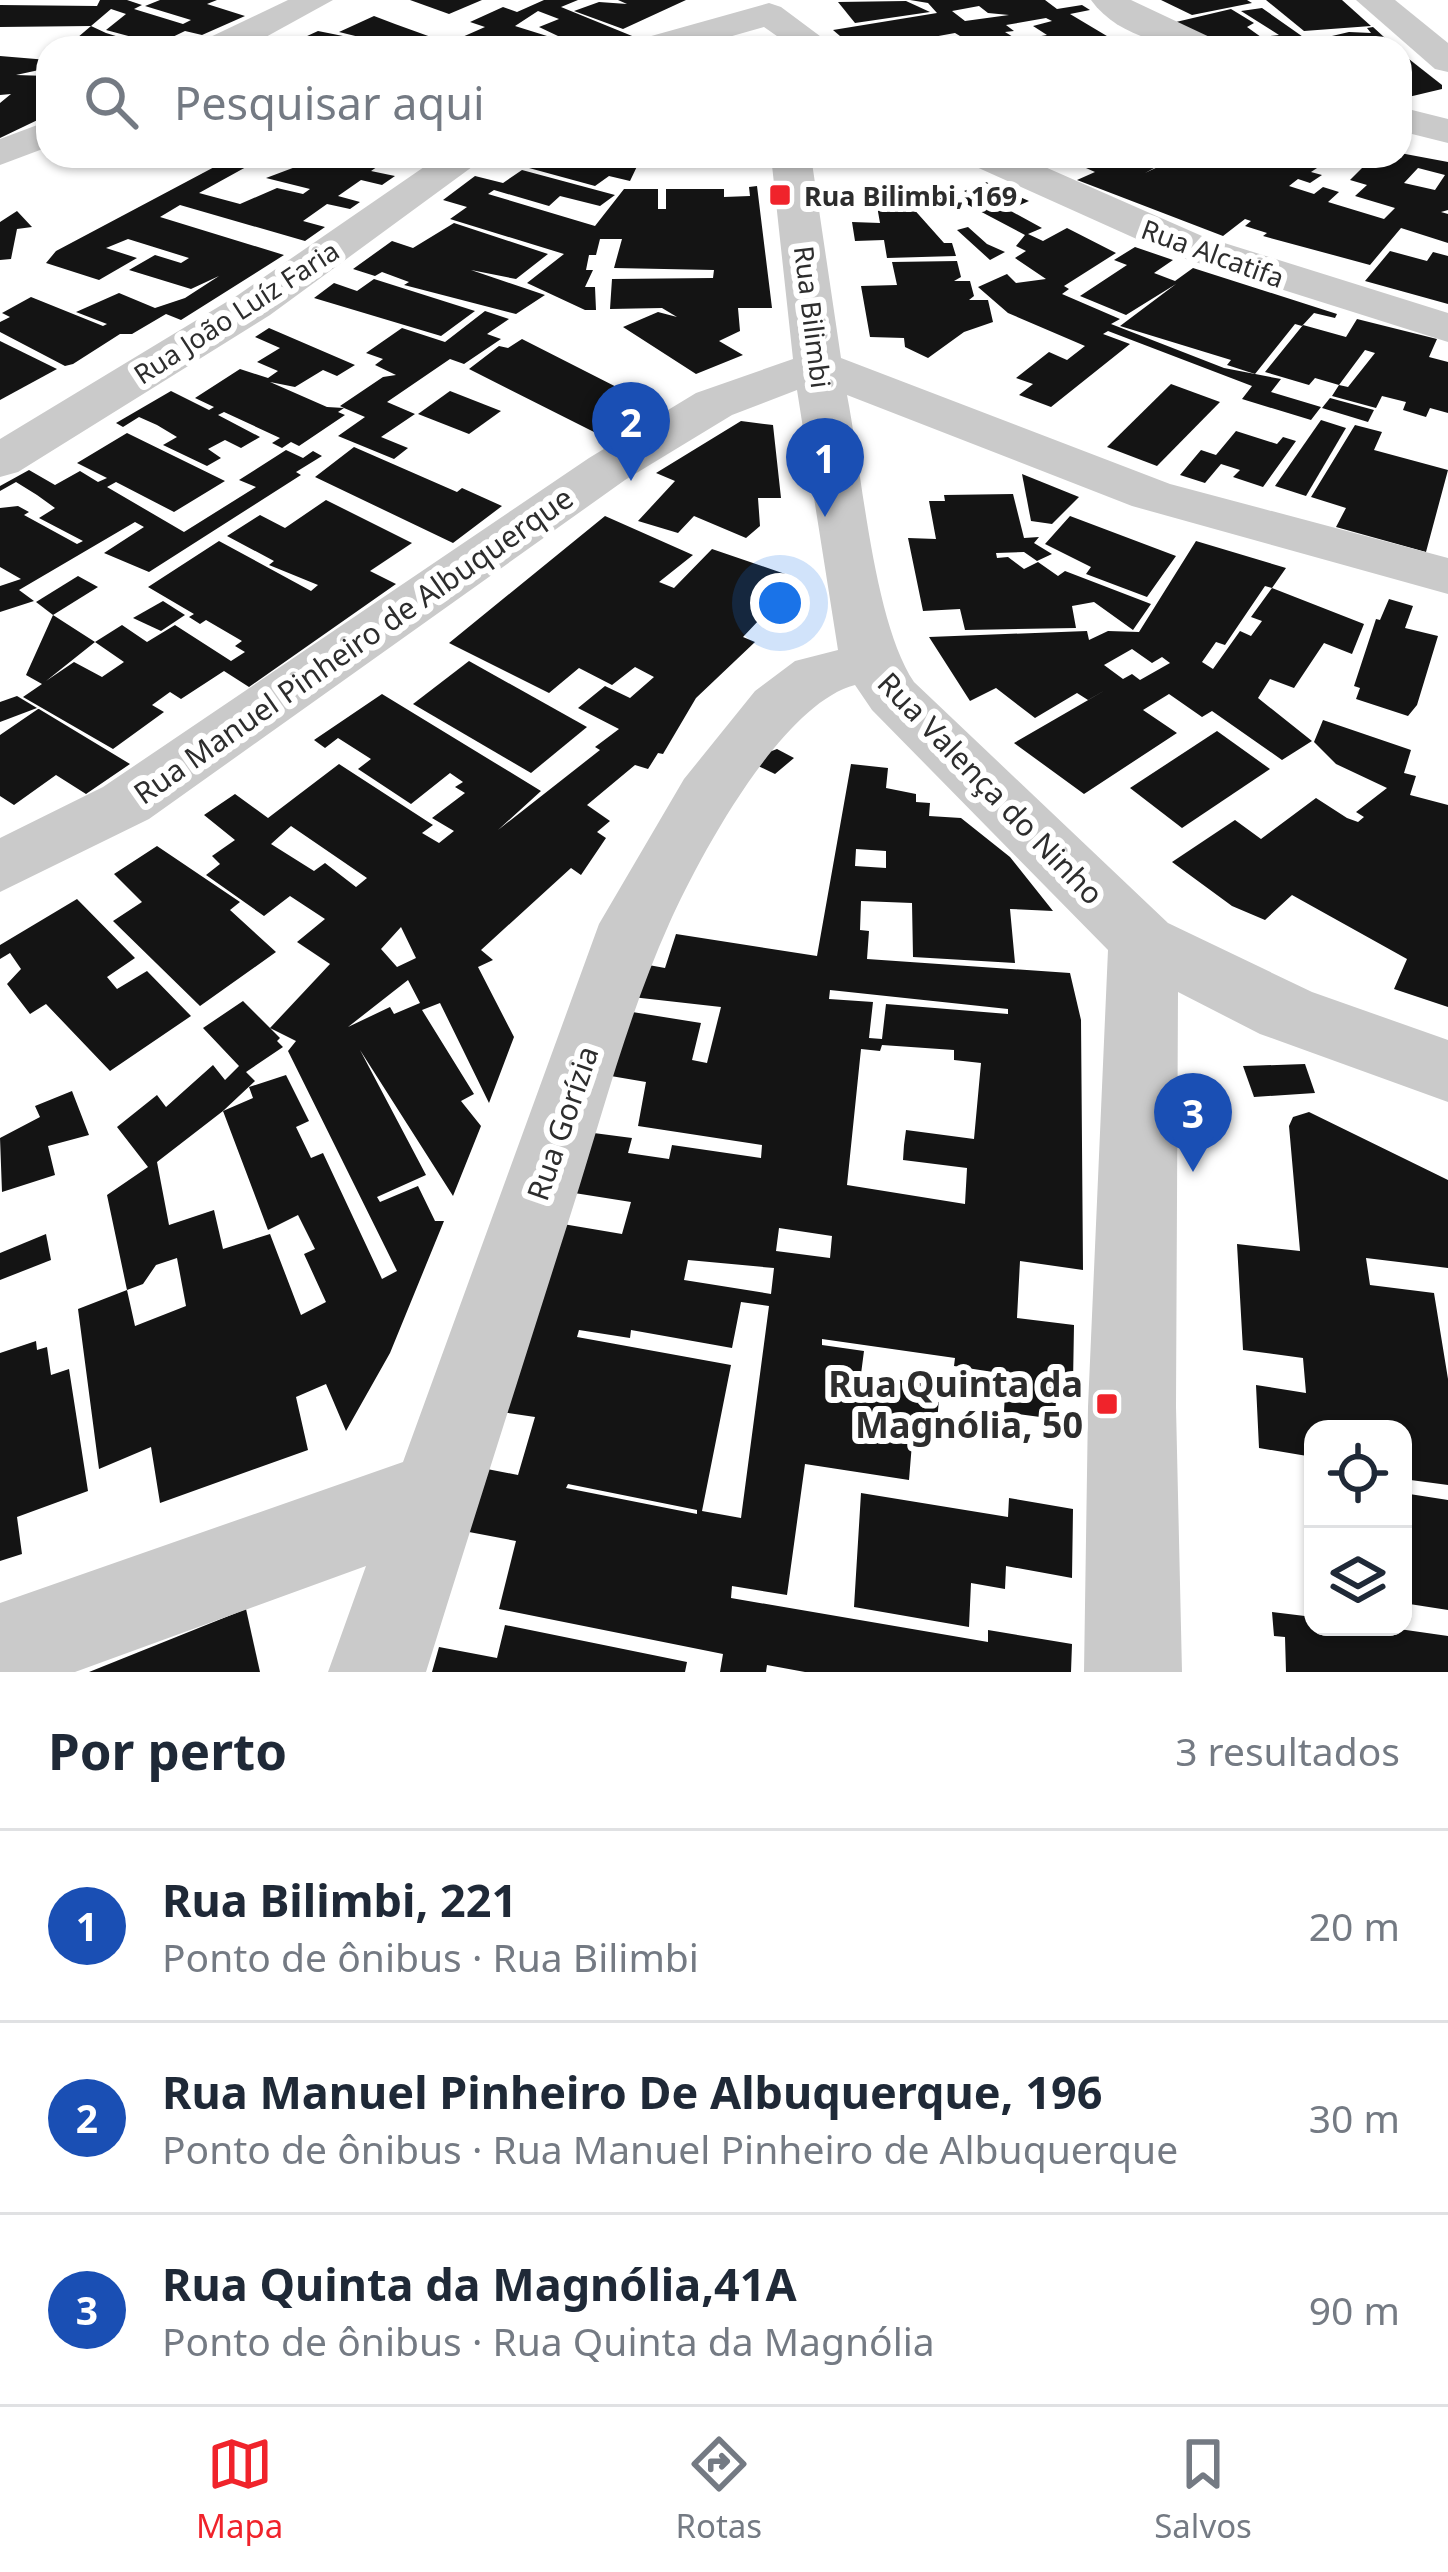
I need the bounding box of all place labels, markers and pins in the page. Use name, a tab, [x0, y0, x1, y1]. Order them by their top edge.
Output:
place label: Rua Bilimbi, 169	[804, 177, 1017, 214]
marker: Rua Bilimbi, 169	[767, 182, 793, 208]
pin: 2	[592, 382, 670, 481]
pin: 1	[786, 418, 864, 517]
pin: 3	[1154, 1073, 1232, 1172]
place label: Rua Quinta da Magnólia, 50	[828, 1359, 1083, 1449]
marker: Rua Quinta da Magnólia, 50	[1094, 1391, 1120, 1417]

